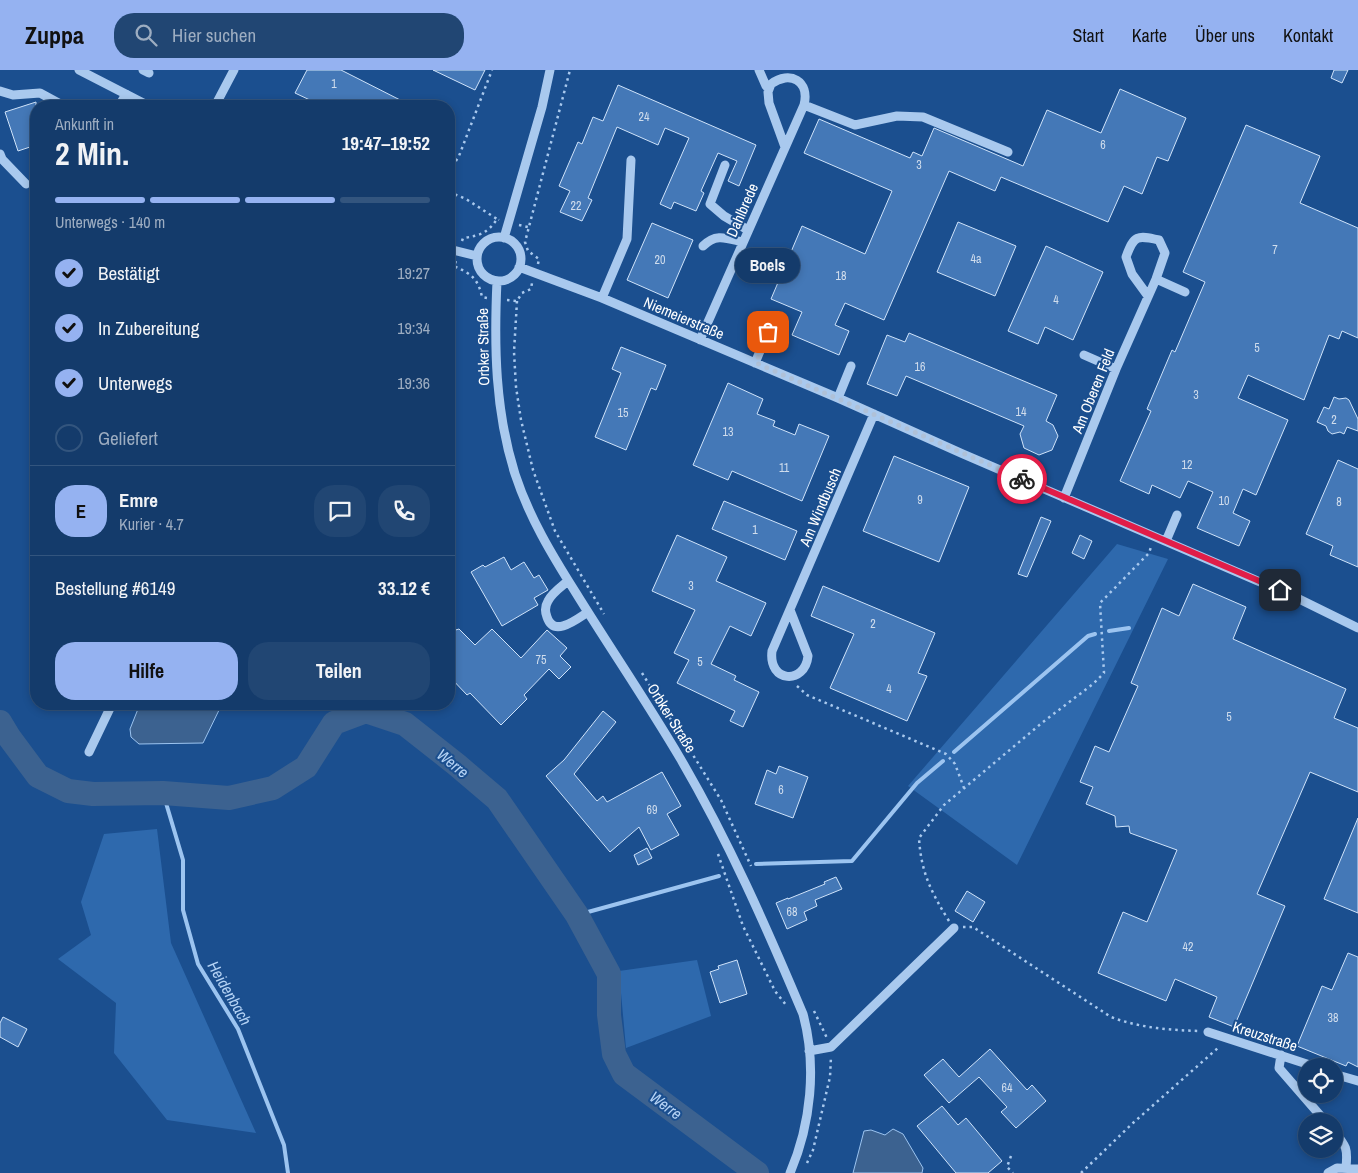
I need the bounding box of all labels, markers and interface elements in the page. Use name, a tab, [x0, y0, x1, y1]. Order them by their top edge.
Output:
search box	[114, 13, 464, 58]
text: Zuppa	[25, 19, 84, 51]
icon: search	[132, 21, 160, 49]
text: Hier suchen	[172, 22, 256, 48]
text: Start	[1073, 23, 1104, 48]
text: Karte	[1132, 23, 1167, 48]
text: Über uns	[1195, 23, 1255, 48]
text: Kontakt	[1283, 23, 1333, 48]
house number: 1	[331, 76, 337, 92]
house number: 24	[639, 109, 650, 125]
text: Ankunft in	[55, 113, 114, 135]
text: 19:47–19:52	[342, 130, 430, 156]
text: 2 Min.	[55, 132, 129, 175]
house number: 6	[1100, 137, 1106, 153]
house number: 3	[916, 157, 922, 173]
street label: Dahlbrede	[721, 180, 763, 240]
house number: 22	[571, 198, 581, 214]
text: Unterwegs · 140 m	[55, 211, 165, 233]
house number: 7	[1272, 242, 1278, 258]
callout: Boels	[736, 247, 800, 282]
house number: 4a	[971, 251, 982, 267]
house number: 20	[655, 252, 665, 268]
text: Boels	[750, 254, 785, 276]
icon: check	[55, 259, 83, 287]
text: Bestätigt	[98, 260, 160, 286]
text: 19:27	[397, 262, 430, 284]
house number: 18	[836, 268, 846, 284]
street label: Niemeierstraße	[641, 292, 728, 344]
house number: 4	[1053, 292, 1059, 308]
street label: Orbker Straße	[472, 308, 494, 386]
pin	[747, 311, 789, 353]
icon: check	[55, 314, 83, 342]
text: In Zubereitung	[98, 315, 199, 341]
text: 19:34	[397, 317, 430, 339]
icon: bag	[754, 318, 782, 346]
house number: 5	[1254, 340, 1260, 356]
street label: Am Oberen Feld	[1066, 346, 1120, 437]
house number: 16	[915, 359, 925, 375]
icon: check	[55, 369, 83, 397]
text: Unterwegs	[98, 370, 172, 396]
text: 19:36	[397, 372, 430, 394]
house number: 3	[1193, 387, 1199, 403]
house number: 14	[1016, 404, 1027, 420]
house number: 15	[618, 405, 629, 421]
house number: 2	[1331, 412, 1337, 428]
house number: 13	[723, 424, 733, 440]
text: Geliefert	[98, 425, 158, 451]
courier	[997, 454, 1047, 504]
house number: 12	[1182, 457, 1192, 473]
house number: 11	[779, 460, 790, 476]
street label: Am Windbusch	[794, 465, 846, 550]
icon: bike	[1008, 465, 1036, 493]
button: chat	[314, 485, 366, 537]
button: phone	[378, 485, 430, 537]
text: Emre	[119, 487, 158, 513]
house number: 9	[917, 492, 923, 508]
house number: 10	[1219, 493, 1229, 509]
house number: 8	[1336, 494, 1342, 510]
text: E	[76, 498, 86, 524]
text: Kurier · 4.7	[119, 513, 184, 535]
house number: 1	[752, 522, 758, 538]
pin	[1259, 569, 1301, 611]
text: Bestellung #6149	[55, 575, 175, 601]
text: 33.12 €	[378, 575, 430, 601]
icon: home	[1266, 576, 1294, 604]
house number: 3	[688, 578, 694, 594]
house number: 2	[870, 616, 876, 632]
button: Hilfe	[55, 642, 238, 700]
button: Teilen	[248, 642, 430, 700]
house number: 75	[536, 652, 547, 668]
house number: 5	[697, 654, 703, 670]
street label: Orbker Straße	[642, 679, 702, 757]
house number: 4	[886, 681, 892, 697]
house number: 5	[1226, 709, 1232, 725]
water label: Werre	[432, 743, 474, 783]
house number: 6	[778, 782, 784, 798]
house number: 69	[647, 802, 657, 818]
house number: 68	[787, 904, 797, 920]
house number: 42	[1183, 939, 1193, 955]
water label: Heidenbach	[203, 957, 257, 1029]
house number: 38	[1328, 1010, 1338, 1026]
street label: Kreuzstraße	[1230, 1016, 1300, 1056]
map controls	[1298, 1058, 1343, 1158]
button: locate	[1298, 1058, 1343, 1103]
house number: 64	[1002, 1080, 1013, 1096]
water label: Werre	[645, 1086, 687, 1124]
button: layers	[1298, 1113, 1343, 1158]

